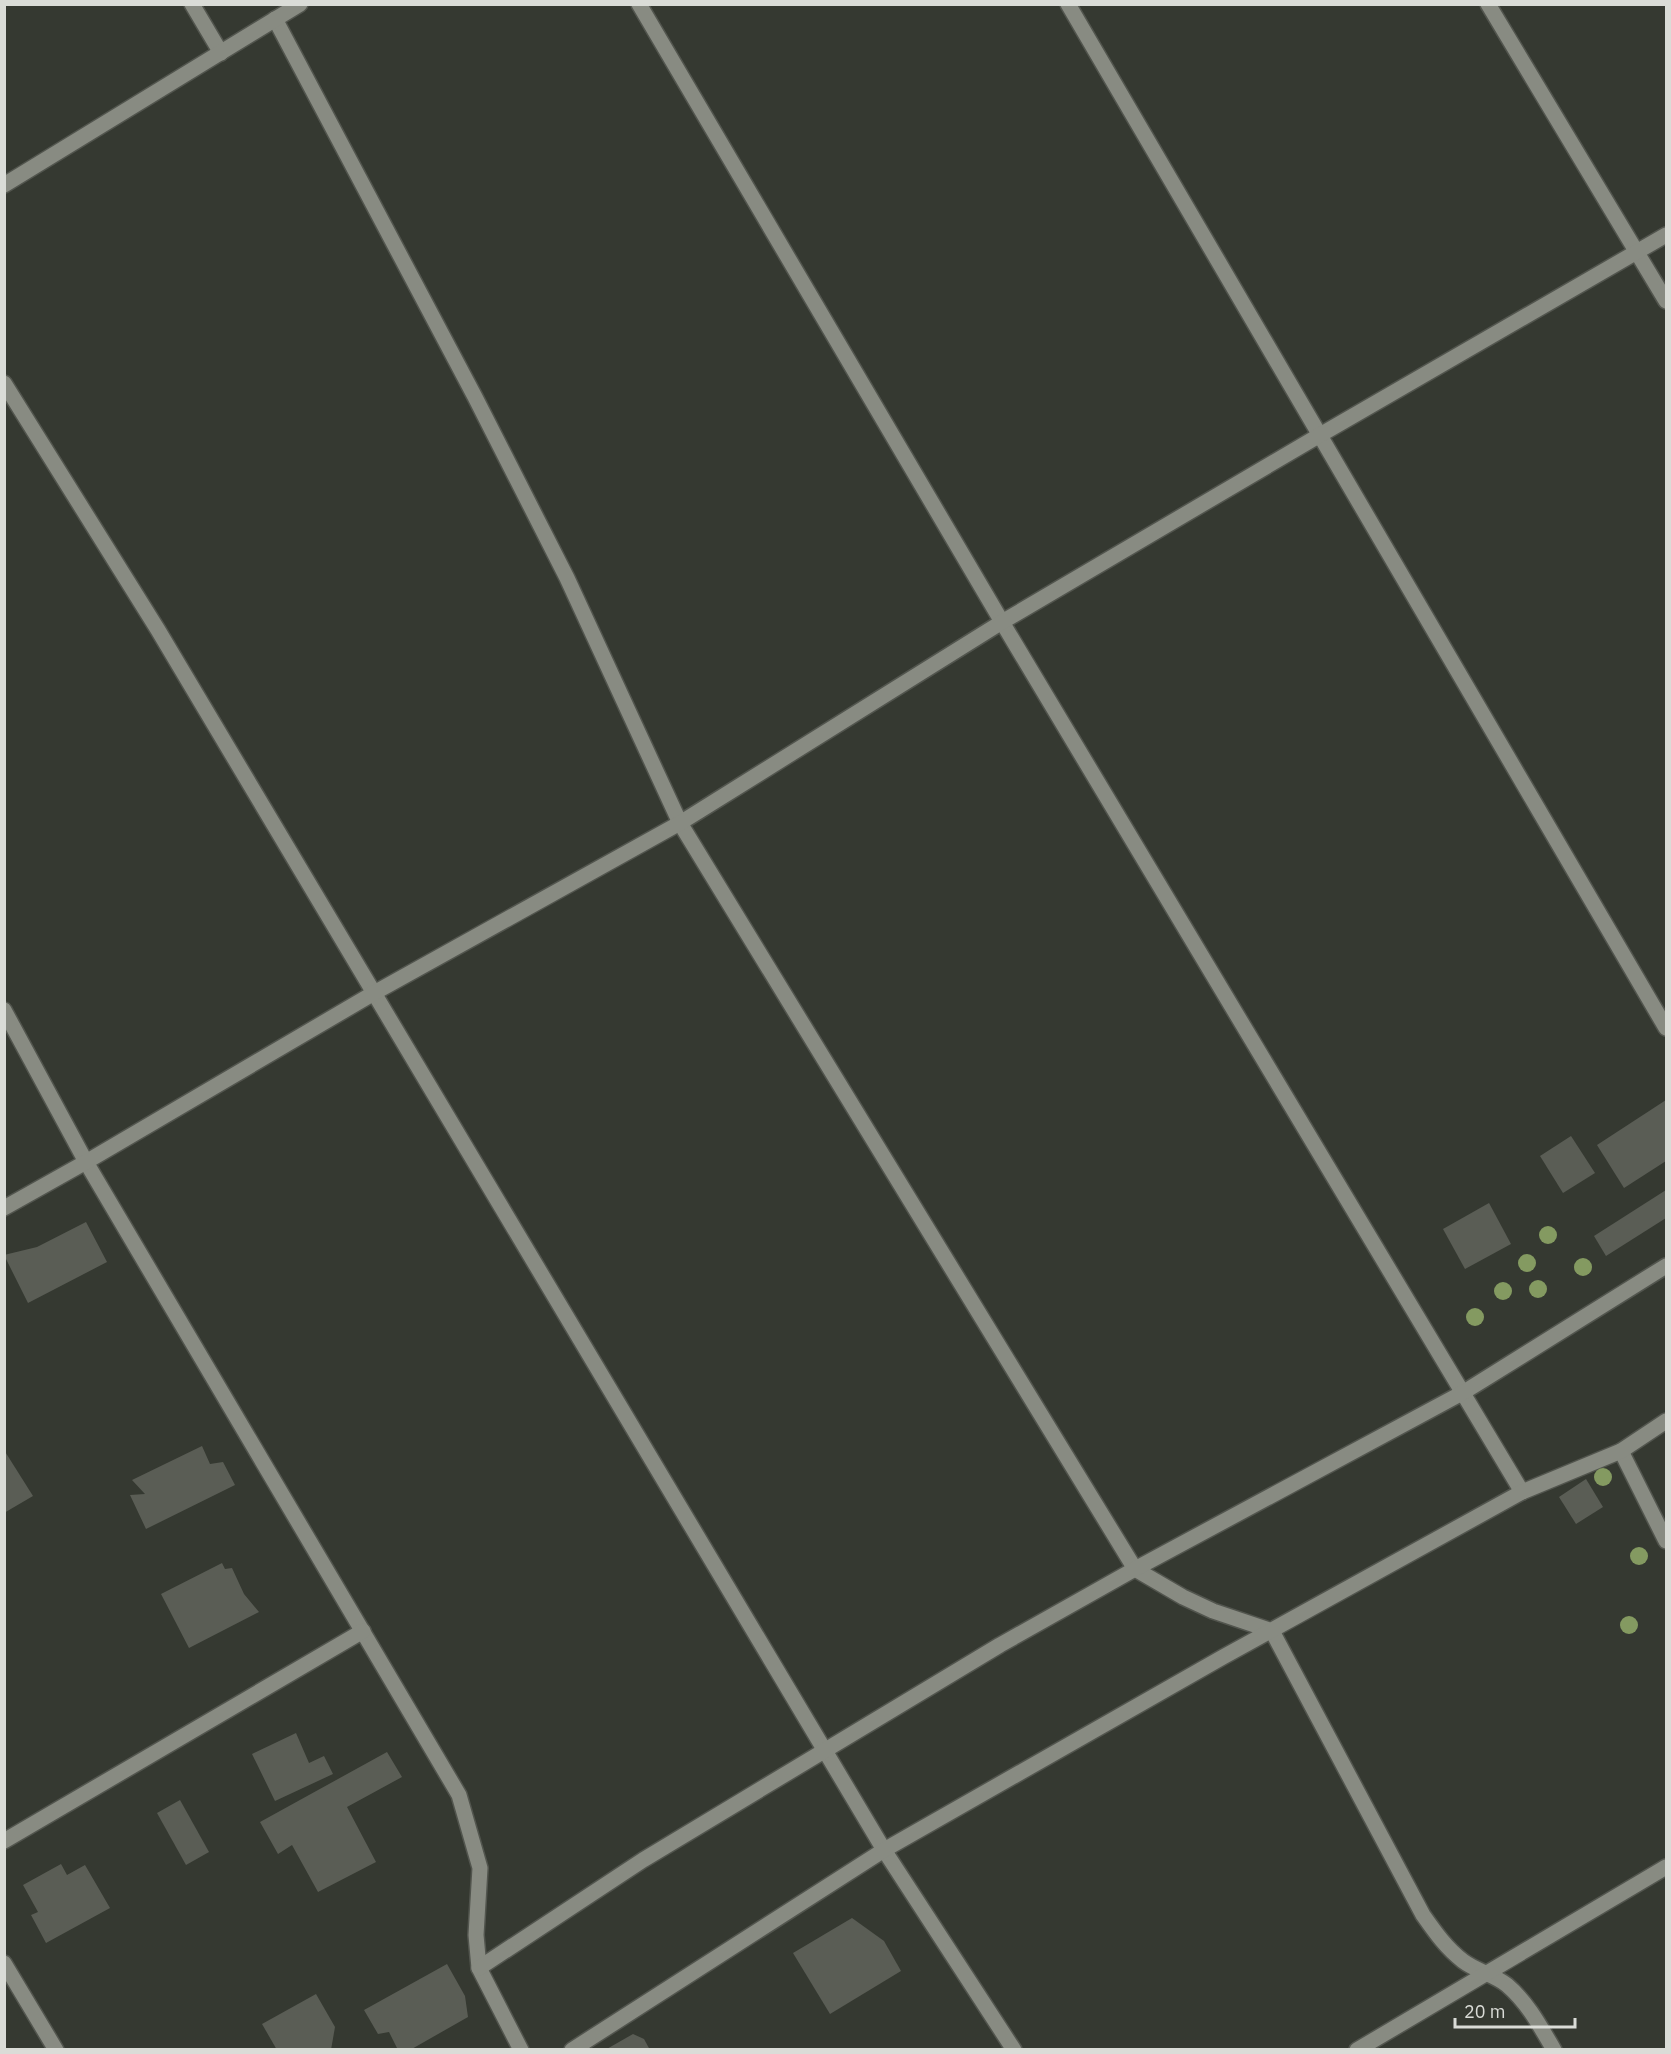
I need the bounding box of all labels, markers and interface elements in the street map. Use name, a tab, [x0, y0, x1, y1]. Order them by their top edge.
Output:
scale bar	[1455, 1991, 1575, 2029]
text: 20 m	[1464, 2000, 1506, 2023]

